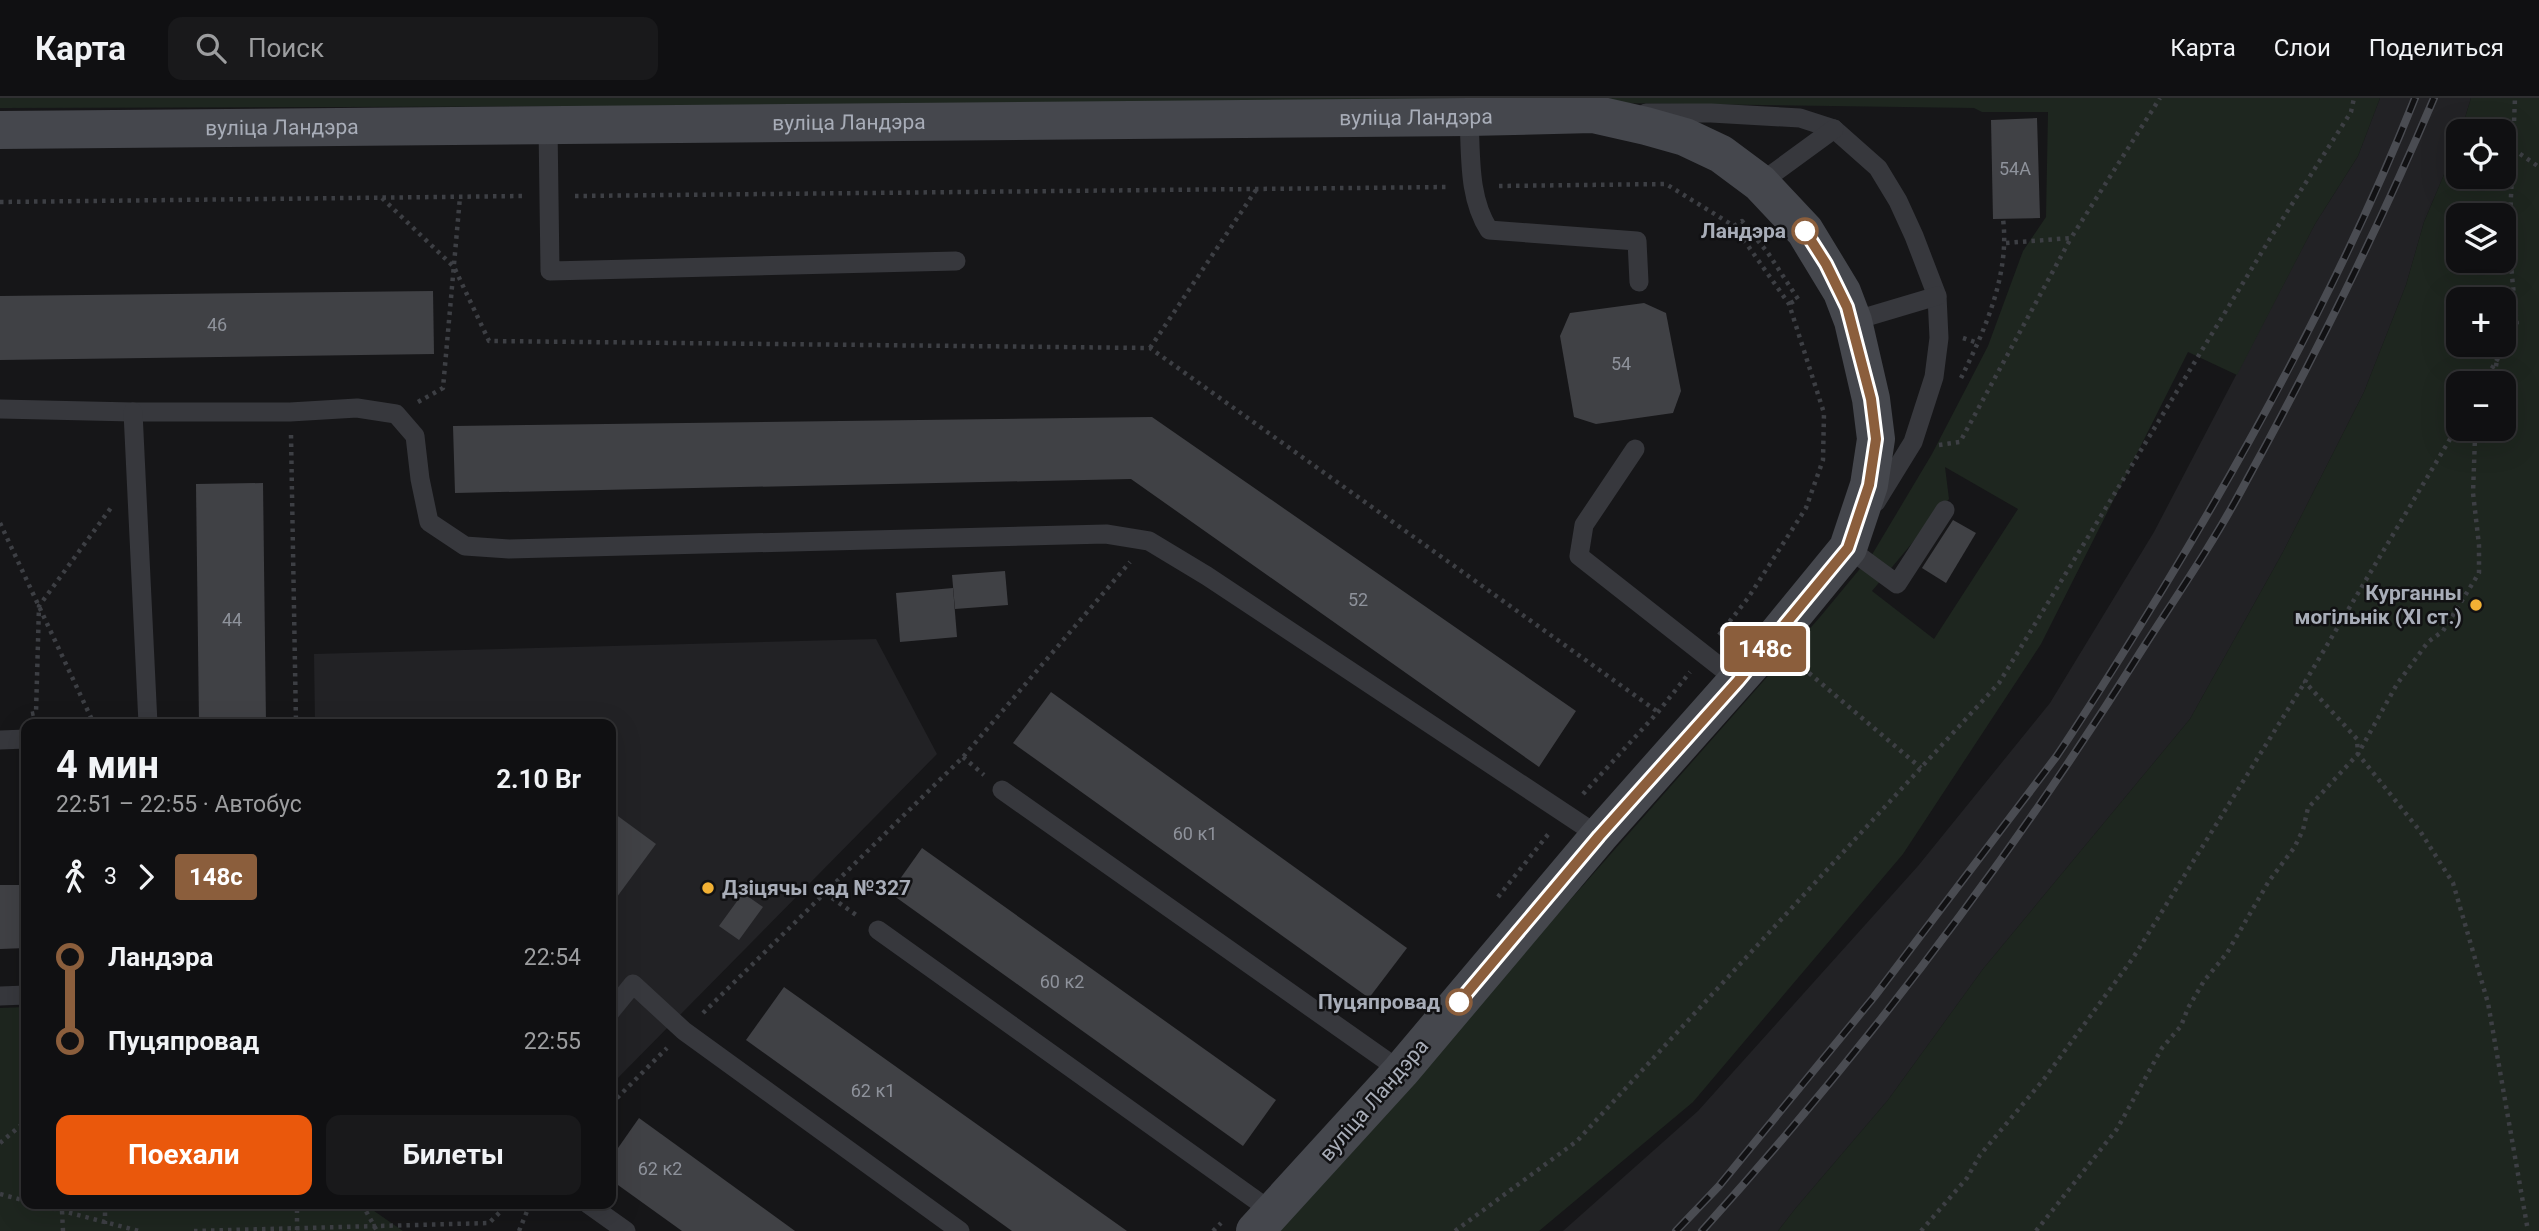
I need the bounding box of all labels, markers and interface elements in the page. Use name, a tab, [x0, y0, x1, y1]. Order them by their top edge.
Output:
search box	[168, 17, 658, 80]
text: Карта	[35, 29, 126, 68]
icon: search	[192, 29, 230, 67]
text: Поиск	[248, 33, 324, 63]
text: Карта	[2170, 34, 2236, 62]
text: Слои	[2274, 34, 2331, 62]
text: Поделиться	[2369, 34, 2504, 62]
street label: вуліца Ландэра	[1339, 104, 1493, 130]
street label: вуліца Ландэра	[772, 110, 926, 135]
street label: вуліца Ландэра	[205, 115, 359, 140]
map controls	[2446, 119, 2516, 441]
button: locate	[2446, 119, 2516, 189]
house number: 54А	[1999, 158, 2031, 179]
button: layers	[2446, 203, 2516, 273]
marker: Ландэра	[1792, 218, 1818, 244]
place label: Ландэра	[1701, 219, 1786, 243]
button: +	[2446, 287, 2516, 357]
house number: 46	[207, 314, 227, 335]
house number: 54	[1611, 353, 1631, 374]
button: −	[2446, 371, 2516, 441]
place label: Курганны могільнік (XI ст.)	[2295, 581, 2462, 629]
house number: 52	[1348, 589, 1368, 610]
marker: Курганны могільнік (XI ст.)	[2468, 597, 2484, 613]
house number: 44	[222, 609, 242, 630]
line badge: 148с	[1716, 626, 1814, 672]
text: 148с	[1738, 635, 1792, 663]
text: 4 мин	[56, 743, 159, 787]
text: 2.10 Br	[496, 764, 581, 794]
text: 22:51 – 22:55 · Автобус	[56, 791, 302, 818]
house number: 60 к1	[1173, 823, 1217, 844]
icon: walk	[56, 858, 94, 896]
icon: forward	[127, 858, 165, 896]
text: 3	[104, 863, 117, 890]
text: 148с	[189, 863, 243, 891]
place label: Дзіцячы сад №327	[722, 876, 911, 900]
marker: Дзіцячы сад №327	[700, 880, 716, 896]
text: Ландэра	[108, 942, 213, 972]
text: 22:54	[524, 944, 581, 971]
house number: 60 к2	[1040, 971, 1084, 992]
marker: Пуцяпровад	[1446, 989, 1472, 1015]
place label: Пуцяпровад	[1318, 990, 1440, 1014]
text: Пуцяпровад	[108, 1026, 259, 1056]
text: 22:55	[524, 1028, 581, 1055]
street label: вуліца Ландэра	[1315, 1034, 1433, 1166]
house number: 62 к1	[851, 1080, 895, 1101]
button: Поехали	[56, 1115, 312, 1195]
button: Билеты	[326, 1115, 581, 1195]
house number: 62 к2	[638, 1158, 682, 1179]

